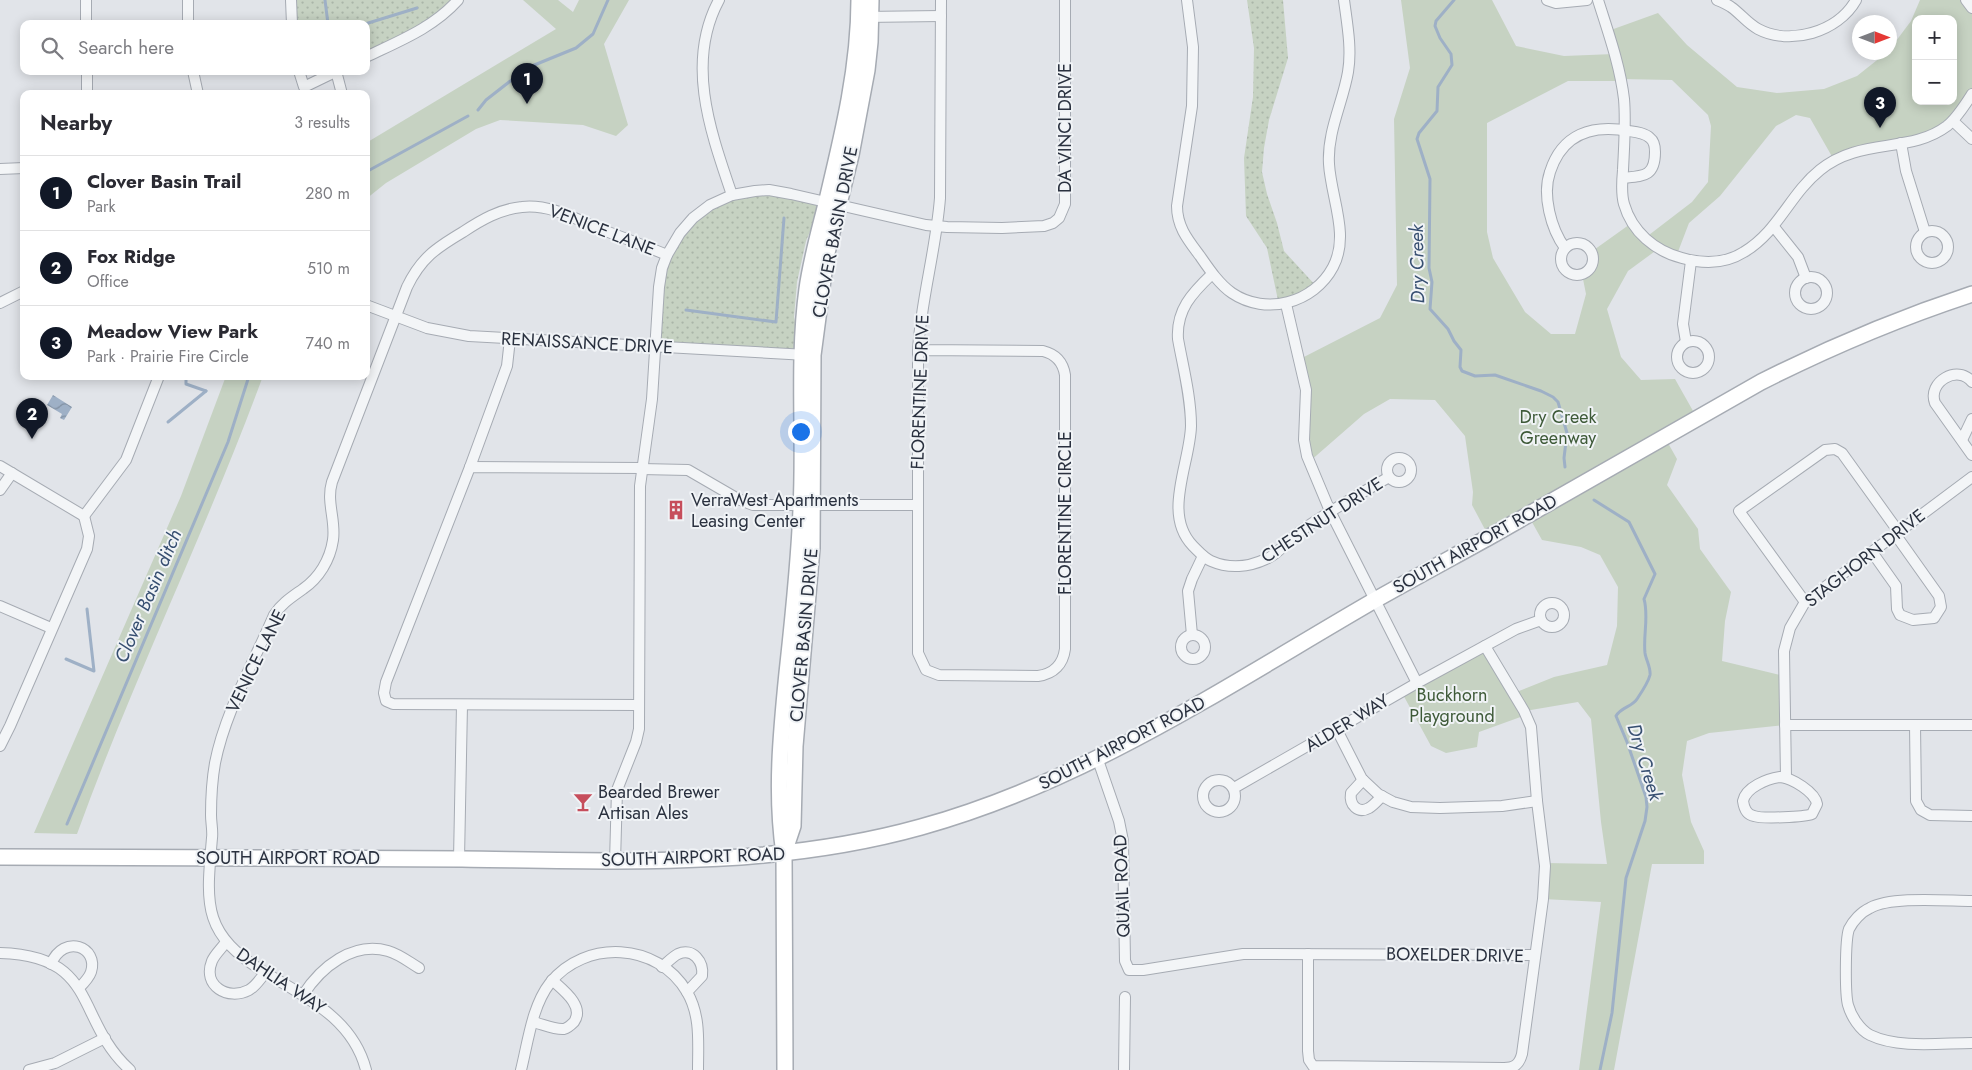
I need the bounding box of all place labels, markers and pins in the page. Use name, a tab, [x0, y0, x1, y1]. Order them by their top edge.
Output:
pin: 1	[511, 63, 543, 104]
pin: 3	[1864, 87, 1896, 128]
pin: 2	[16, 398, 48, 439]
place label: VerraWest Apartments Leasing Center	[691, 487, 859, 534]
building icon: VerraWest Apartments Leasing Center	[665, 499, 687, 521]
place label: Bearded Brewer Artisan Ales	[598, 779, 721, 826]
bar icon: Bearded Brewer Artisan Ales	[572, 791, 594, 813]

